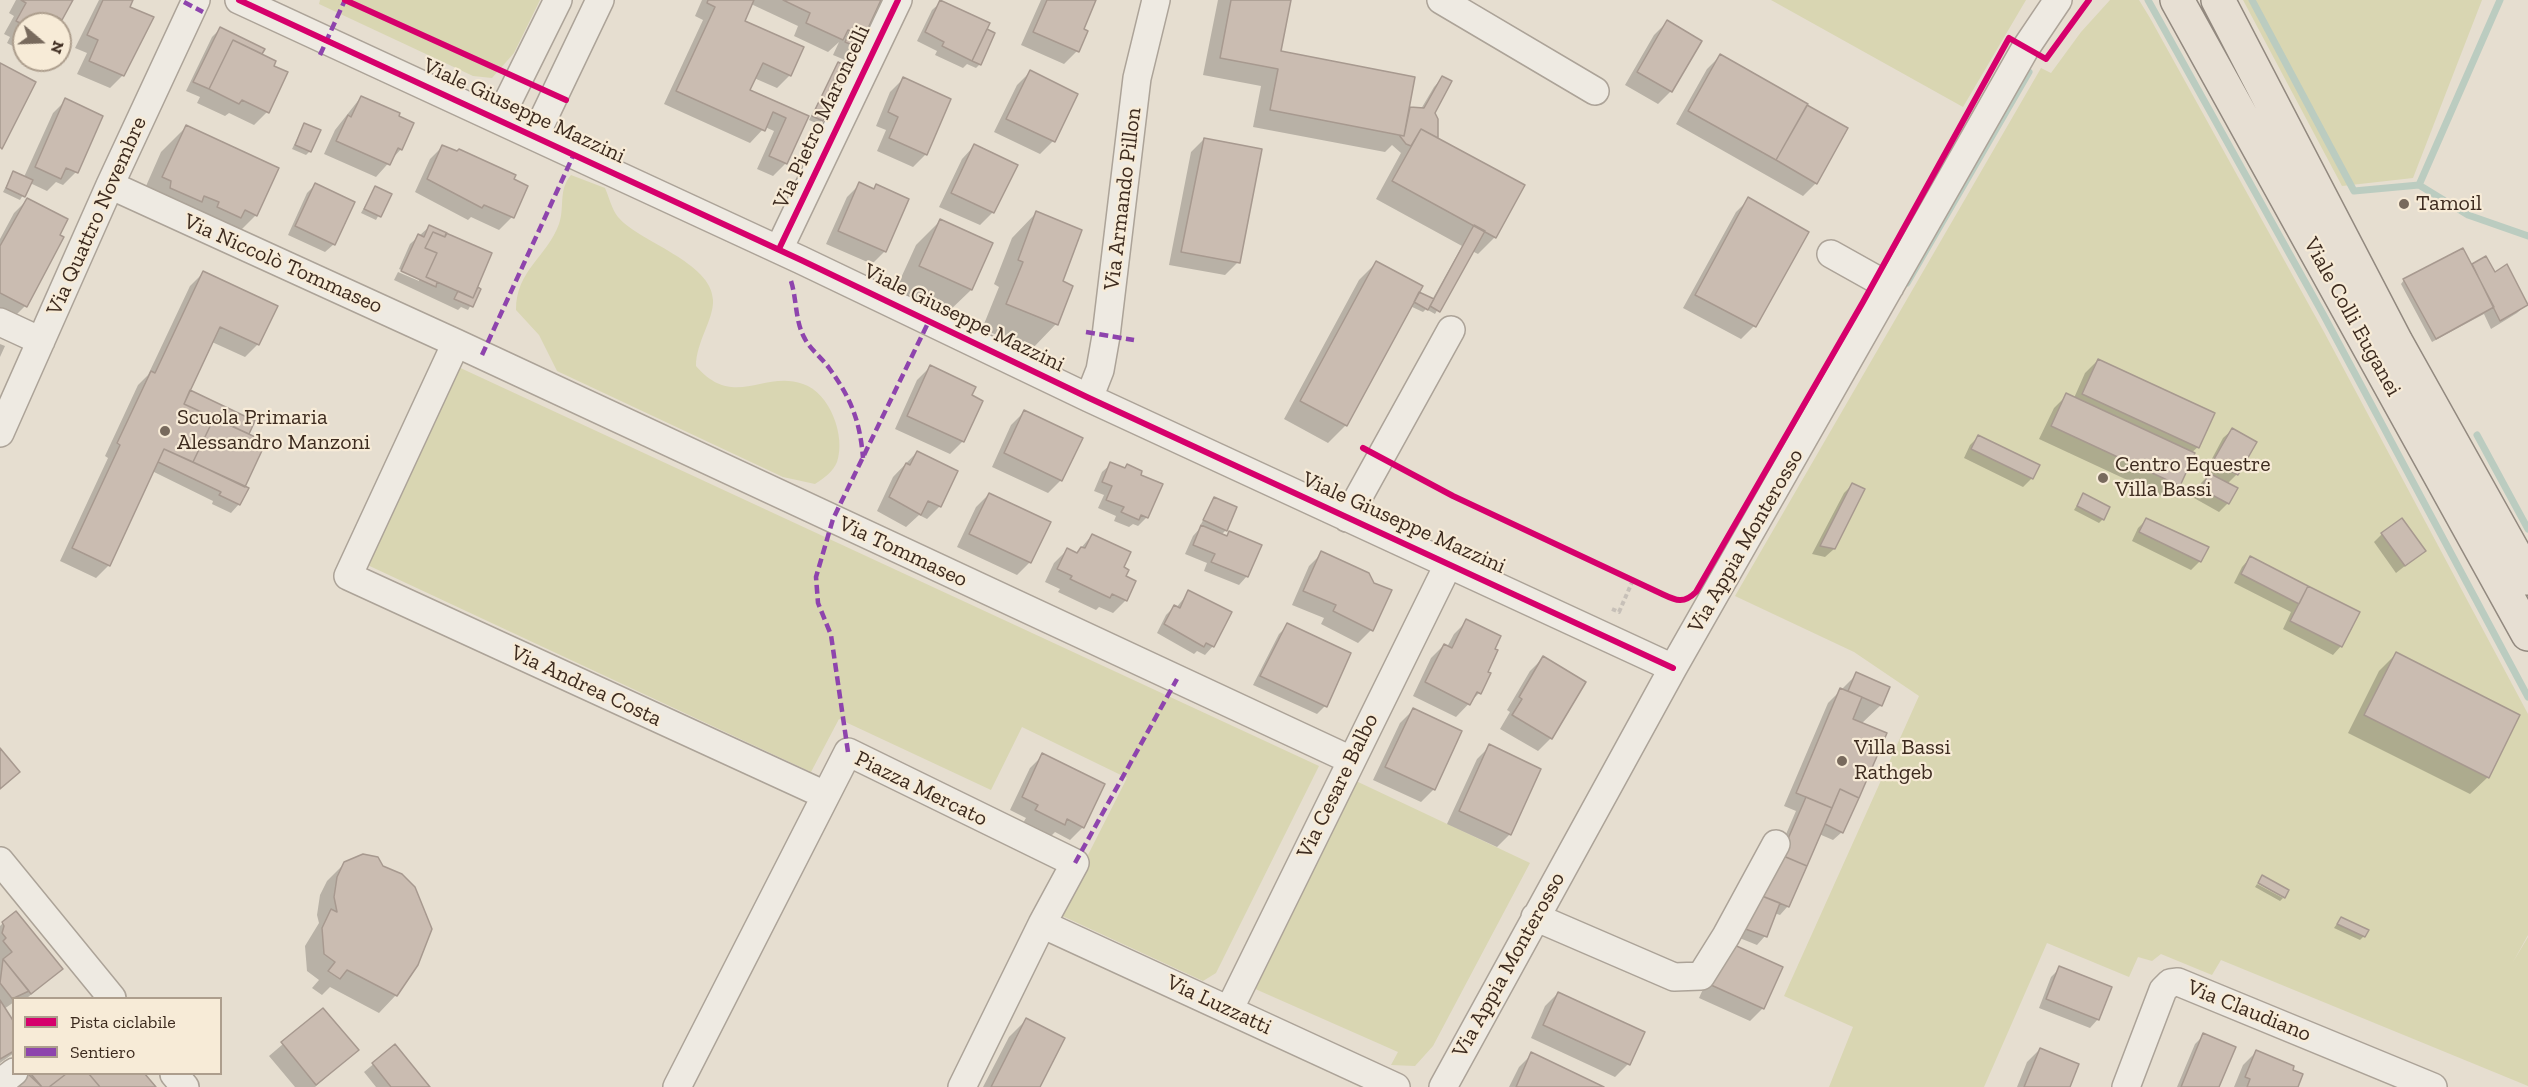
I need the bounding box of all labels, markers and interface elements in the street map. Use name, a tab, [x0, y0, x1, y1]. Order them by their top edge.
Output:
north arrow	[12, 12, 72, 72]
street label: Via Pietro Maroncelli	[768, 21, 876, 213]
text: N	[47, 39, 69, 56]
street label: Viale Giuseppe Mazzini	[419, 53, 629, 169]
street label: Via Armando Pillon	[1099, 106, 1147, 292]
street label: Via Quattro Novembre	[41, 113, 153, 319]
place label: Tamoil	[2416, 191, 2482, 217]
marker: Tamoil	[2397, 197, 2411, 211]
street label: Via Niccolò Tommaseo	[180, 208, 386, 320]
street label: Viale Colli Euganei	[2297, 233, 2407, 401]
street label: Viale Giuseppe Mazzini	[859, 258, 1069, 378]
place label: Scuola Primaria Alessandro Manzoni	[177, 405, 370, 457]
marker: Scuola Primaria Alessandro Manzoni	[158, 424, 172, 438]
street label: Via Appia Monterosso	[1683, 444, 1809, 638]
place label: Centro Equestre Villa Bassi	[2115, 452, 2271, 504]
street label: Viale Giuseppe Mazzini	[1298, 466, 1510, 580]
marker: Centro Equestre Villa Bassi	[2096, 471, 2110, 485]
street label: Via Tommaseo	[834, 511, 972, 593]
street label: Via Andrea Costa	[506, 639, 666, 733]
street label: Via Cesare Balbo	[1292, 709, 1384, 863]
place label: Villa Bassi Rathgeb	[1854, 735, 1951, 786]
street label: Piazza Mercato	[850, 746, 992, 832]
marker: Villa Bassi Rathgeb	[1835, 754, 1849, 768]
street label: Via Appia Monterosso	[1447, 868, 1571, 1062]
street label: Via Luzzatti	[1162, 969, 1276, 1041]
street label: Via Claudiano	[2183, 974, 2315, 1048]
legend	[12, 997, 222, 1075]
text: Pista ciclabile	[70, 1011, 176, 1033]
text: Sentiero	[70, 1041, 135, 1063]

